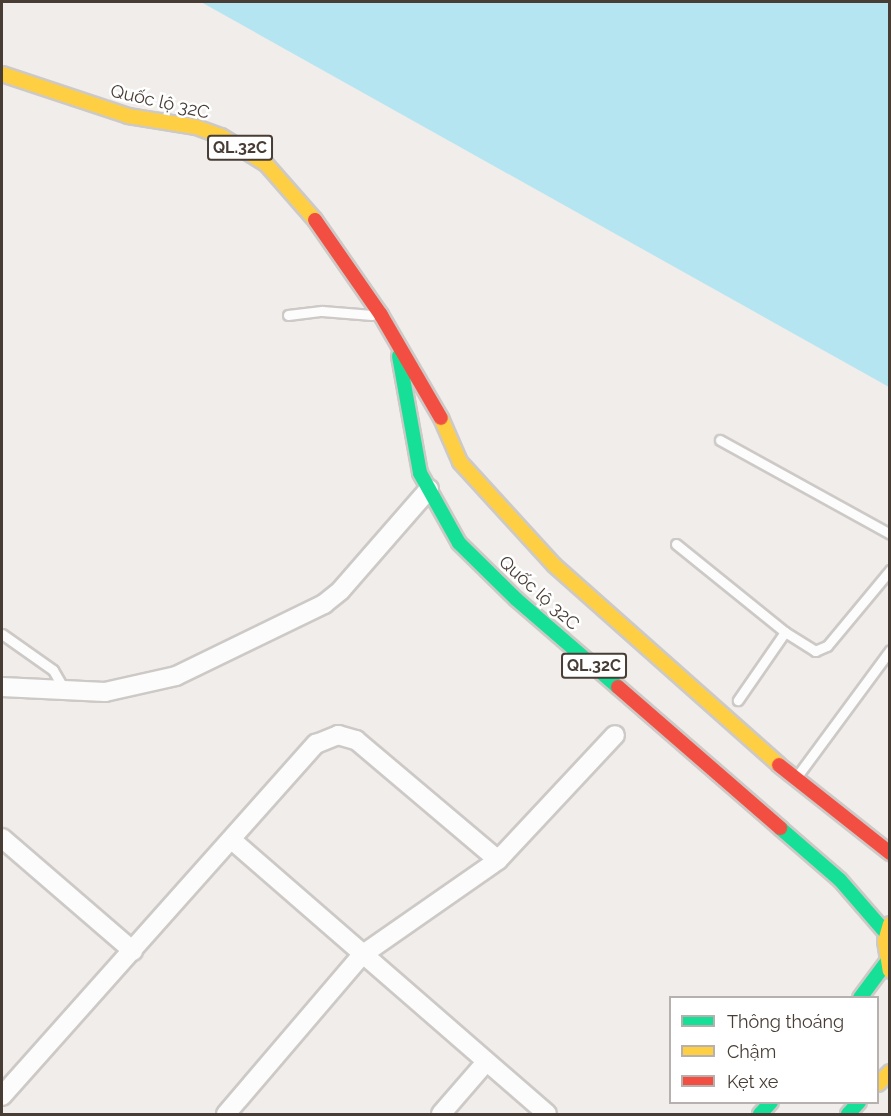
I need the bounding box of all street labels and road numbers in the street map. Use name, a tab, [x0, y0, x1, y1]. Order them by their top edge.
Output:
street label: Quốc lộ 32C	[108, 80, 212, 124]
road number: QL.32C	[207, 135, 273, 161]
street label: Quốc lộ 32C	[494, 551, 584, 635]
road number: QL.32C	[561, 653, 627, 679]

